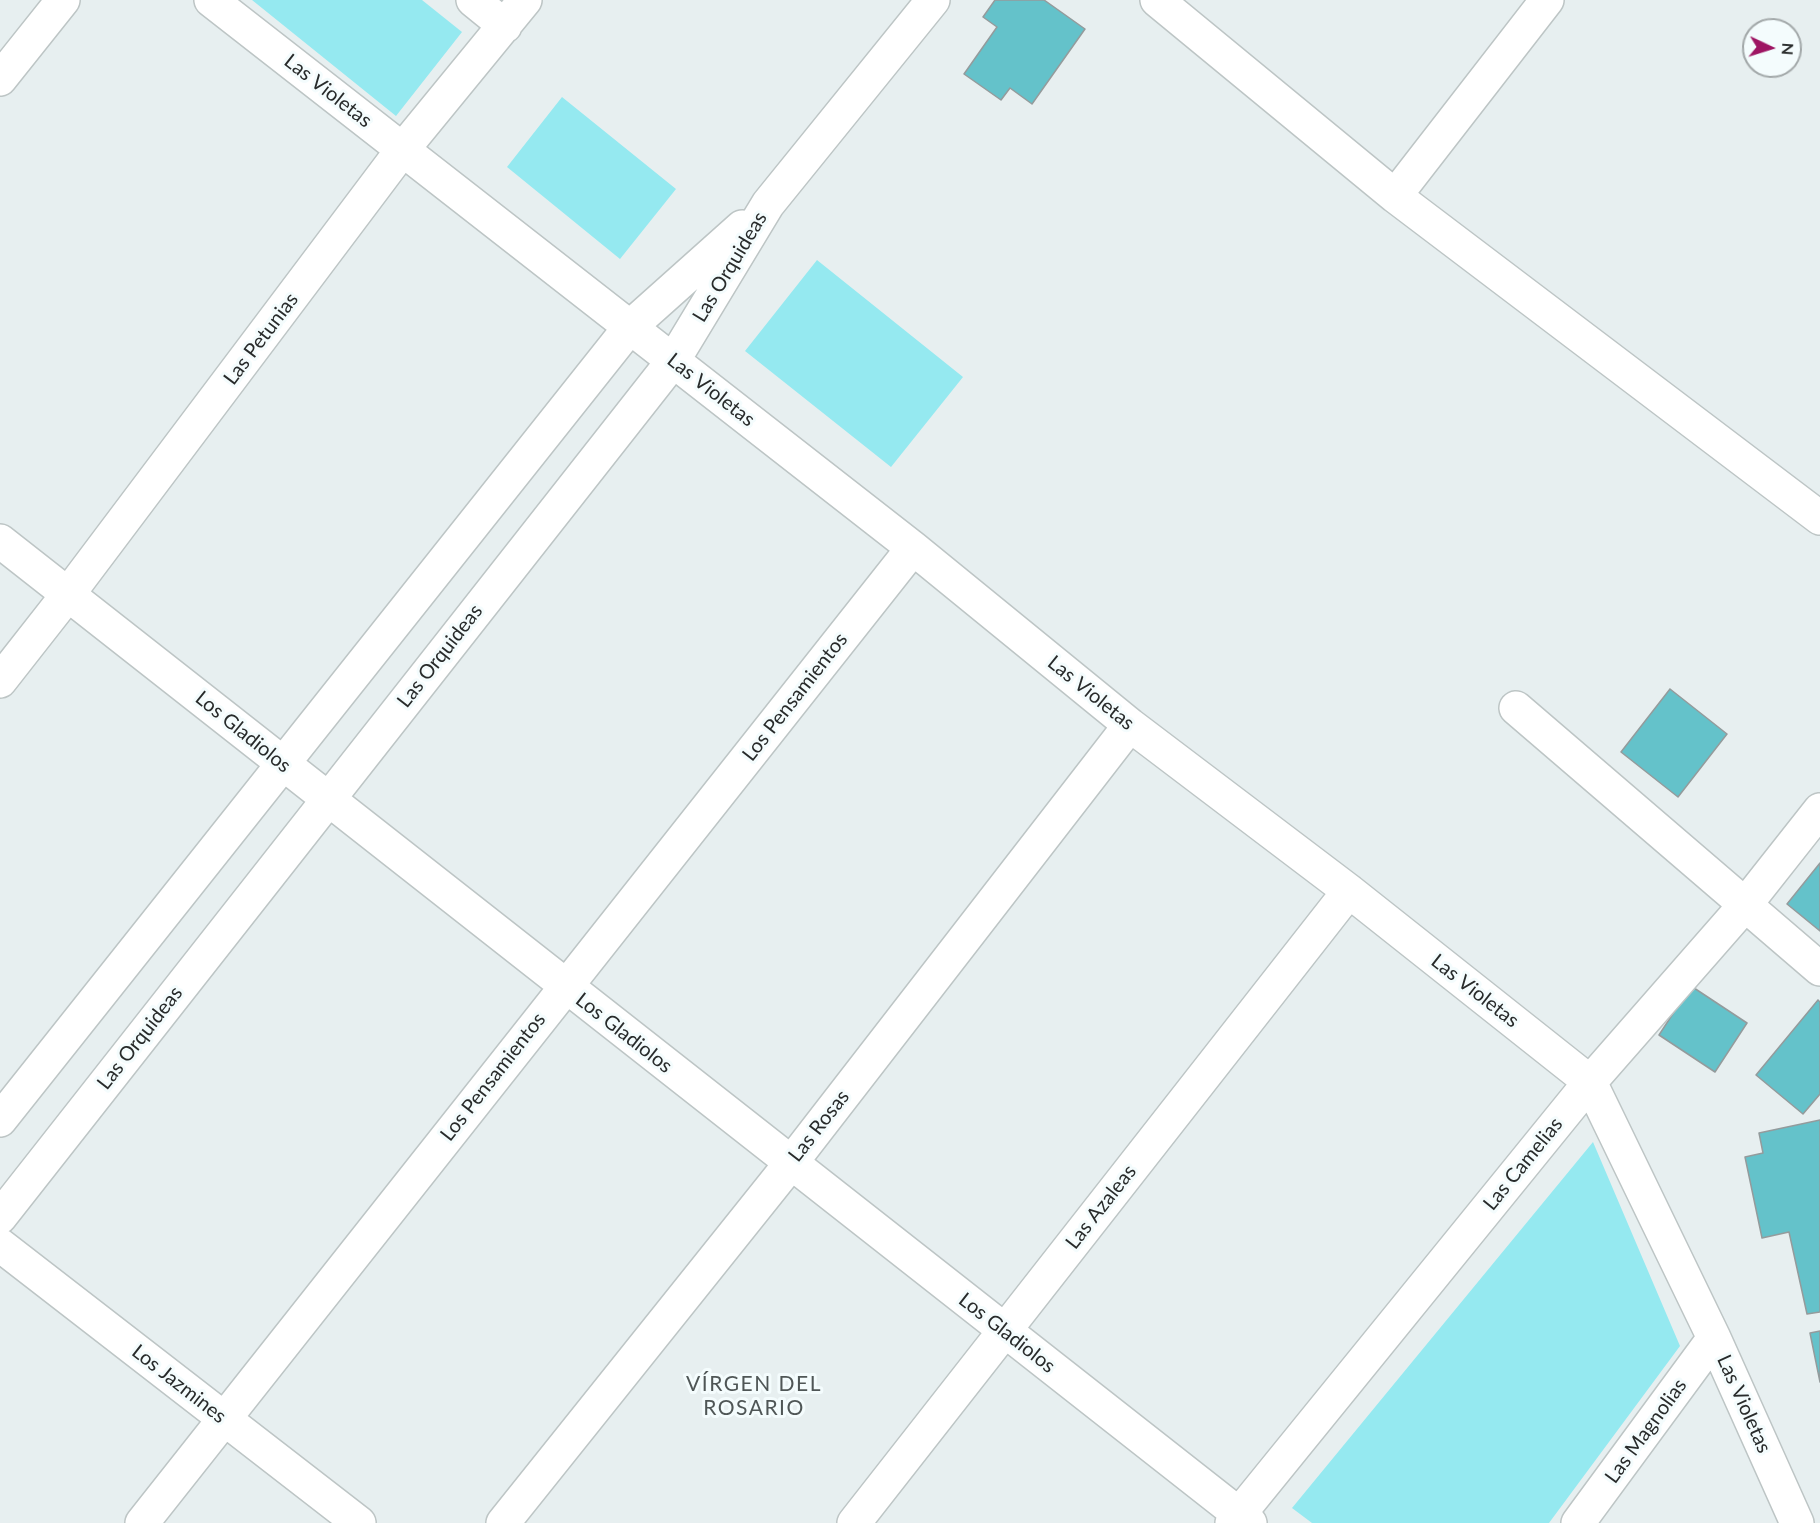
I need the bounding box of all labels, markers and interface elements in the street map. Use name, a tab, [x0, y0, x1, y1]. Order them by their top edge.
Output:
north arrow	[1742, 18, 1802, 78]
text: N	[1779, 42, 1798, 56]
street label: Las Violetas	[279, 49, 377, 133]
street label: Las Orquideas	[688, 208, 772, 326]
street label: Las Petunias	[219, 288, 303, 390]
street label: Las Violetas	[662, 348, 760, 432]
street label: Las Orquideas	[392, 600, 488, 712]
street label: Los Pensamientos	[737, 628, 853, 766]
street label: Las Violetas	[1043, 651, 1139, 735]
street label: Los Gladiolos	[190, 686, 296, 778]
street label: Las Violetas	[1426, 949, 1524, 1033]
street label: Las Orquideas	[92, 982, 188, 1094]
street label: Los Gladiolos	[571, 988, 677, 1078]
street label: Los Pensamientos	[435, 1008, 551, 1146]
street label: Las Rosas	[784, 1085, 854, 1167]
street label: Las Camelias	[1478, 1113, 1568, 1215]
street label: Las Azaleas	[1061, 1160, 1141, 1254]
street label: Los Gladiolos	[954, 1288, 1060, 1378]
street label: Los Jazmines	[127, 1340, 231, 1428]
street label: Las Violetas	[1712, 1351, 1776, 1457]
district label: VÍRGEN DEL ROSARIO	[686, 1371, 822, 1421]
street label: Las Magnolias	[1600, 1374, 1692, 1488]

